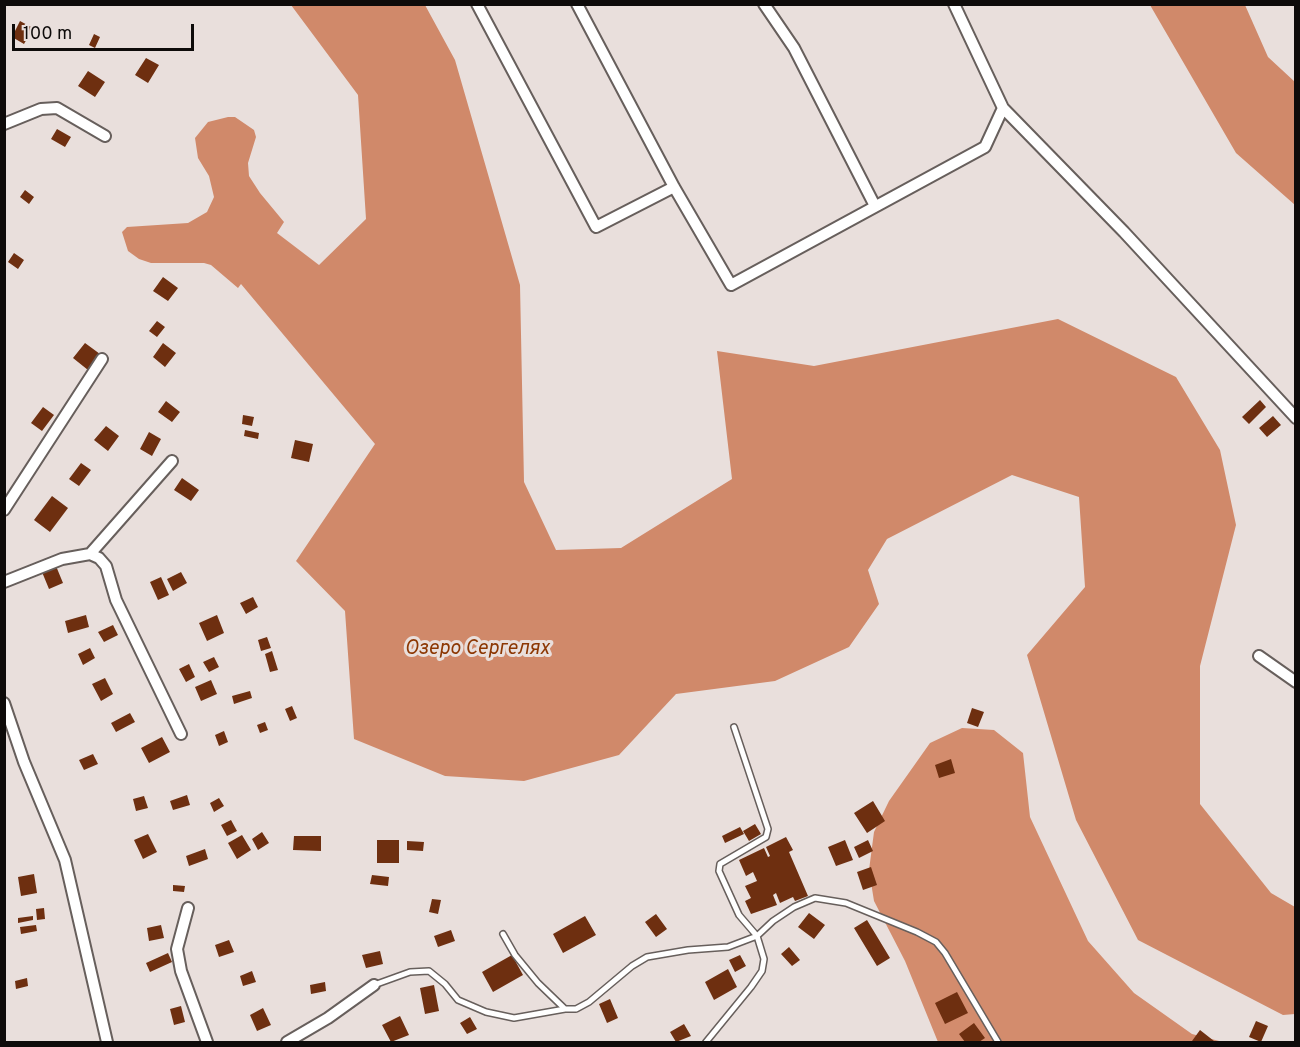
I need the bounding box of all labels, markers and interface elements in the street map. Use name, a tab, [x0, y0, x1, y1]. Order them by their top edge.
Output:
scale bar	[15, 12, 196, 50]
text: 100 m	[23, 23, 72, 46]
water label: Озеро Сергелях	[404, 638, 550, 662]

